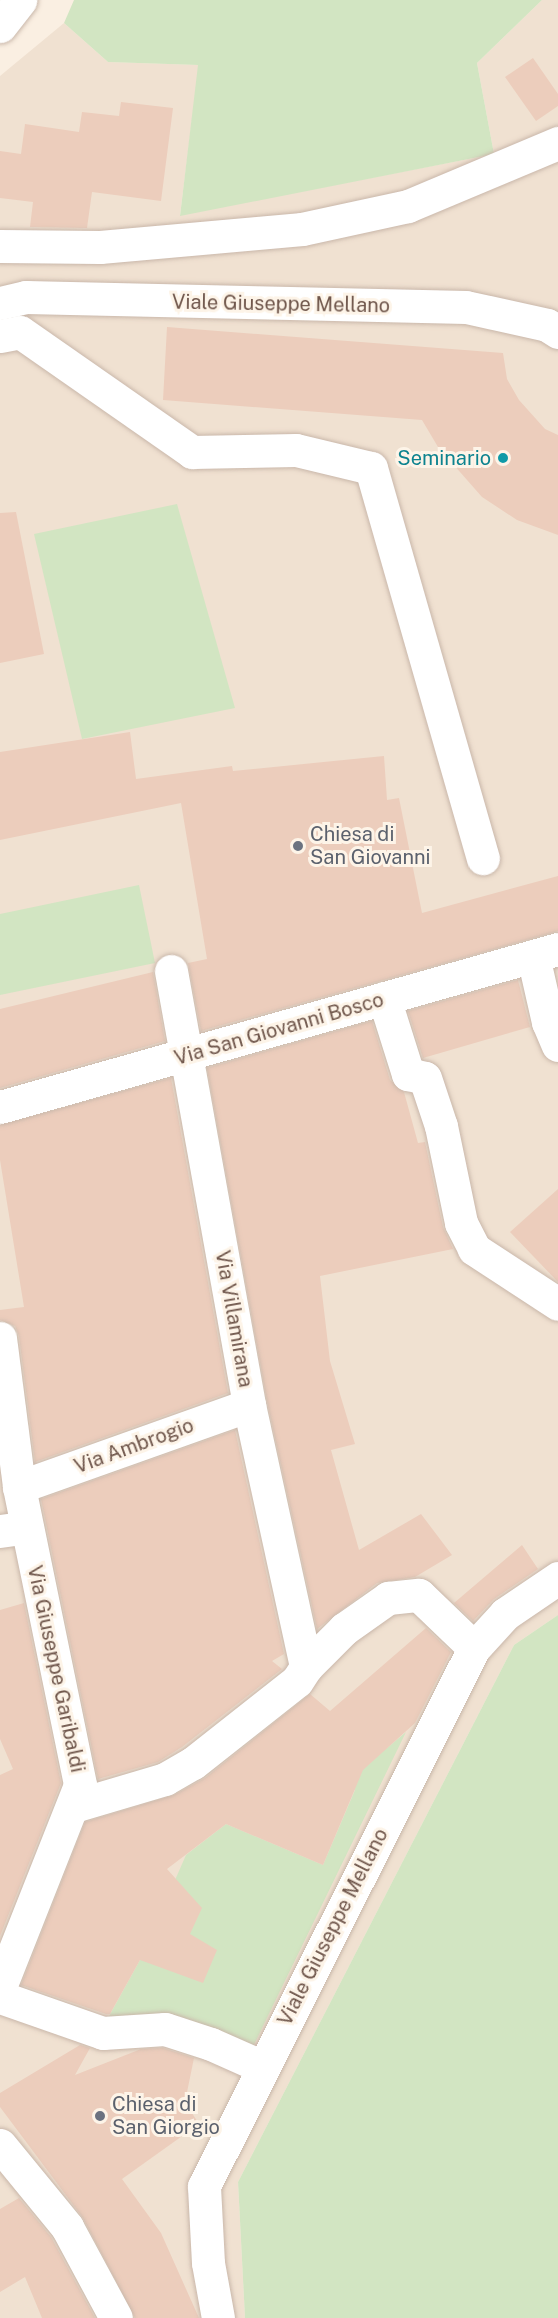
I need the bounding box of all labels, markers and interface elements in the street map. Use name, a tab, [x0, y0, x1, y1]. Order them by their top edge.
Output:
street label: Viale Giuseppe Mellano	[172, 290, 390, 318]
place label: Seminario	[397, 446, 491, 470]
marker: Seminario	[496, 451, 510, 465]
place label: Chiesa di San Giovanni	[310, 822, 430, 869]
marker: Chiesa di San Giovanni	[291, 839, 305, 853]
street label: Via San Giovanni Bosco	[172, 988, 386, 1070]
street label: Via Villamirana	[210, 1248, 258, 1390]
street label: Via Ambrogio	[71, 1413, 197, 1479]
street label: Via Giuseppe Garibaldi	[22, 1563, 90, 1775]
street label: Viale Giuseppe Mellano	[273, 1824, 393, 2030]
place label: Chiesa di San Giorgio	[112, 2092, 220, 2139]
marker: Chiesa di San Giorgio	[93, 2109, 107, 2123]

